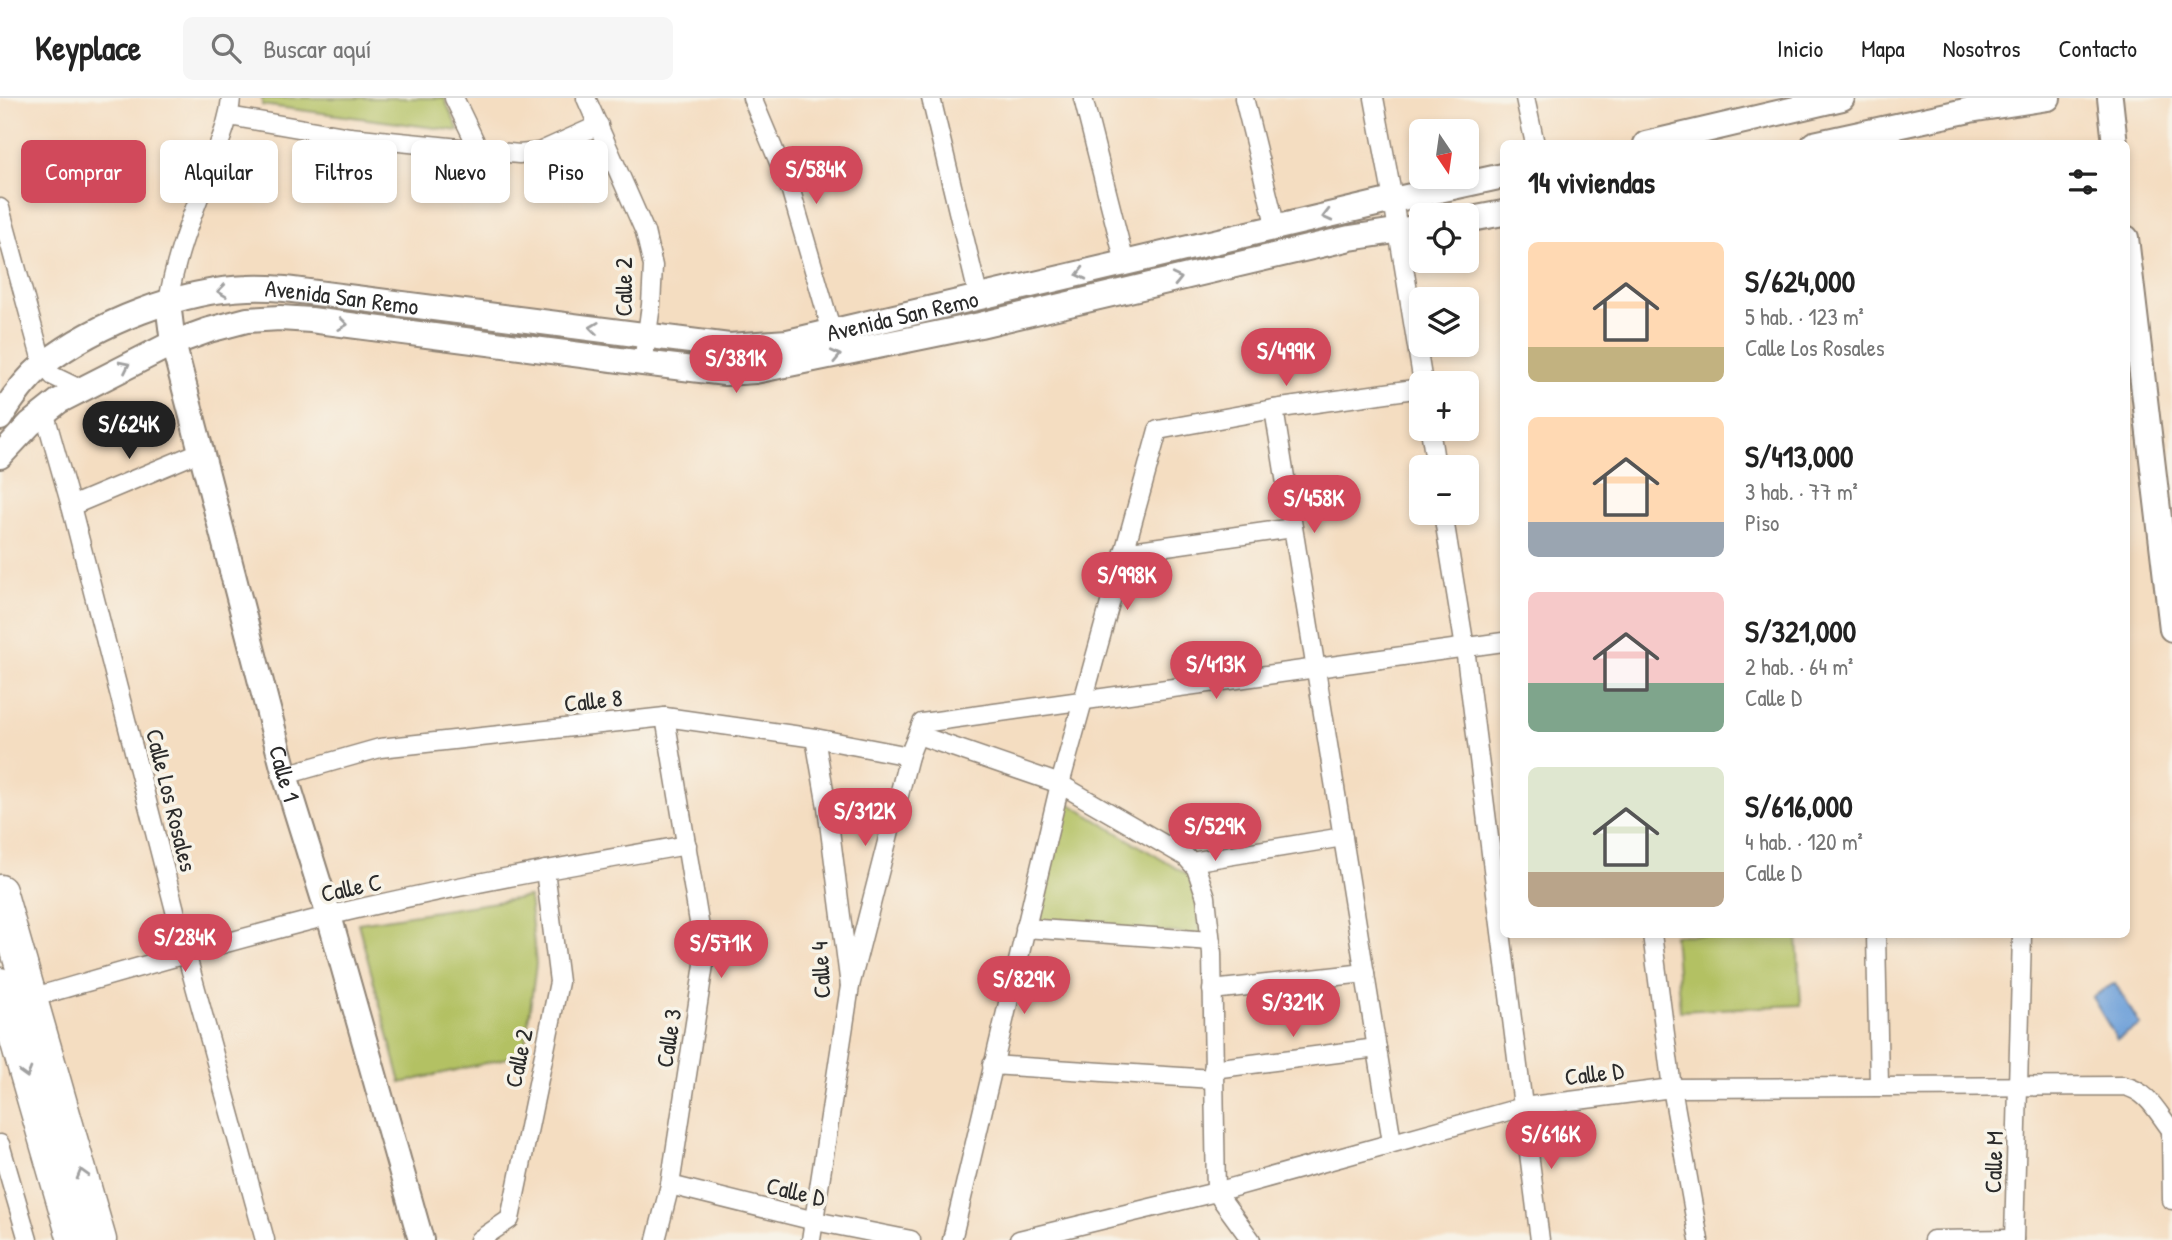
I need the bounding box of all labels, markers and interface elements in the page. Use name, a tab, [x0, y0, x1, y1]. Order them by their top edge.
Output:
search box	[183, 17, 673, 80]
text: Keyplace	[35, 26, 141, 70]
icon: search	[207, 29, 245, 67]
text: Buscar aquí	[263, 31, 371, 66]
text: Inicio	[1777, 32, 1823, 64]
text: Mapa	[1861, 32, 1905, 64]
text: Nosotros	[1943, 32, 2020, 64]
text: Contacto	[2058, 32, 2137, 64]
north arrow	[1409, 119, 1479, 189]
map controls	[1409, 119, 1479, 525]
chip: Comprar	[21, 140, 146, 203]
chip: Alquilar	[160, 140, 278, 203]
chip: Filtros	[292, 140, 397, 203]
chip: Nuevo	[411, 140, 510, 203]
chip: Piso	[524, 140, 608, 203]
pin: S/584K	[759, 146, 873, 206]
text: S/584K	[786, 153, 846, 184]
text: 14 viviendas	[1528, 162, 1655, 202]
icon: filters	[2064, 163, 2102, 201]
button: locate	[1409, 203, 1479, 273]
one-way arrow	[1321, 208, 1333, 222]
street label: Calle 2	[607, 257, 639, 317]
text: S/624,000	[1745, 261, 1855, 301]
one-way arrow	[1075, 266, 1087, 280]
icon: home	[1584, 270, 1668, 354]
street label: Avenida San Remo	[264, 272, 421, 322]
one-way arrow	[1171, 272, 1183, 287]
street label: Avenida San Remo	[823, 282, 982, 348]
one-way arrow	[216, 283, 228, 298]
button: layers	[1409, 287, 1479, 357]
text: 5 hab. · 123 m²	[1745, 301, 1864, 332]
one-way arrow	[337, 317, 349, 332]
one-way arrow	[588, 321, 600, 336]
pin: S/499K	[1229, 328, 1343, 388]
text: Calle Los Rosales	[1745, 332, 1885, 363]
text: S/499K	[1257, 335, 1315, 366]
pin: S/381K	[679, 336, 793, 395]
text: S/381K	[706, 342, 766, 373]
one-way arrow	[830, 349, 842, 364]
one-way arrow	[118, 361, 130, 375]
button: +	[1409, 371, 1479, 441]
pin: S/624K	[72, 402, 186, 461]
text: S/624K	[99, 408, 159, 439]
text: S/413,000	[1745, 436, 1853, 476]
icon: home	[1584, 445, 1668, 529]
button: −	[1409, 455, 1479, 525]
pin: S/458K	[1257, 476, 1371, 535]
text: 3 hab. · 77 m²	[1745, 476, 1858, 507]
text: S/458K	[1284, 482, 1344, 513]
text: Piso	[1745, 507, 1779, 538]
pin: S/998K	[1070, 552, 1184, 612]
text: S/998K	[1097, 559, 1157, 590]
text: S/321,000	[1745, 611, 1856, 651]
icon: home	[1584, 620, 1668, 704]
pin: S/413K	[1159, 642, 1273, 701]
text: S/413K	[1186, 648, 1246, 679]
text: 2 hab. · 64 m²	[1745, 651, 1853, 682]
street label: Calle 8	[562, 681, 624, 719]
text: Calle D	[1745, 682, 1802, 713]
street label: Calle Los Rosales	[139, 725, 205, 875]
street label: Calle 1	[262, 742, 308, 805]
text: S/616,000	[1745, 786, 1853, 826]
pin: S/312K	[808, 788, 922, 848]
text: S/312K	[834, 795, 896, 826]
icon: home	[1584, 795, 1668, 879]
pin: S/529K	[1158, 804, 1272, 863]
text: S/529K	[1184, 810, 1246, 841]
text: 4 hab. · 120 m²	[1745, 826, 1863, 857]
text: Calle D	[1745, 857, 1802, 888]
street label: Calle C	[318, 865, 384, 909]
pin: S/284K	[128, 914, 242, 974]
pin: S/571K	[664, 920, 778, 980]
text: S/284K	[154, 921, 216, 952]
text: S/571K	[690, 927, 752, 958]
street label: Calle 4	[803, 941, 837, 999]
pin: S/829K	[967, 956, 1081, 1016]
text: S/829K	[993, 963, 1055, 994]
pin: S/321K	[1236, 979, 1350, 1039]
text: S/321K	[1262, 986, 1324, 1017]
street label: Calle 3	[648, 1006, 688, 1070]
street label: Calle 2	[496, 1026, 540, 1090]
street label: Calle D	[1563, 1053, 1626, 1092]
one-way arrow	[17, 1067, 32, 1079]
pin: S/616K	[1494, 1112, 1608, 1171]
text: S/616K	[1521, 1118, 1581, 1149]
street label: Calle M	[1976, 1130, 2010, 1194]
one-way arrow	[75, 1169, 90, 1181]
street label: Calle D	[763, 1169, 829, 1213]

